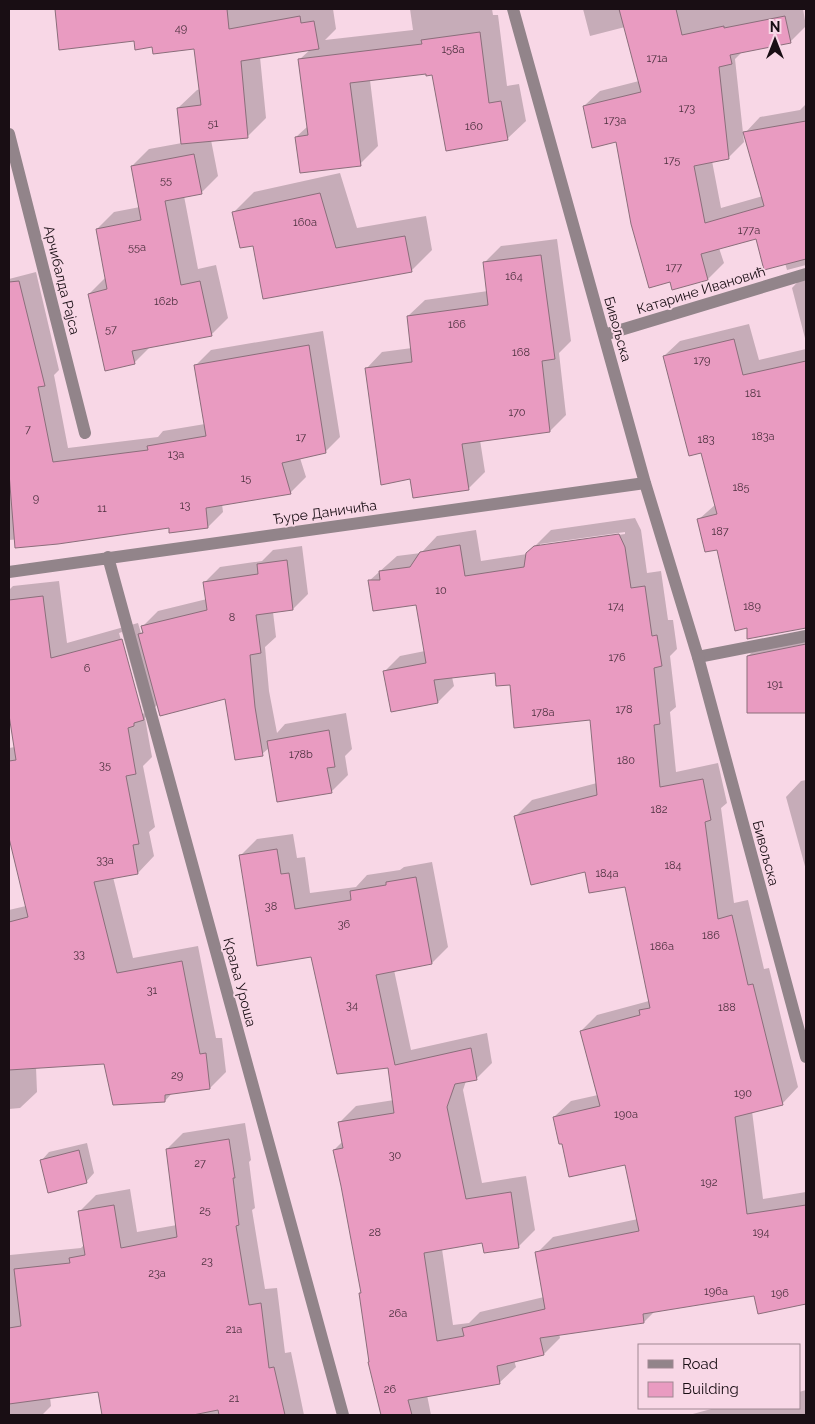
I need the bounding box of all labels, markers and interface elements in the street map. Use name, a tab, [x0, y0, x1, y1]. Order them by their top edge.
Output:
north arrow	[750, 15, 800, 65]
text: N	[770, 19, 780, 35]
house number: 49	[175, 22, 187, 35]
house number: 158a	[441, 43, 465, 56]
house number: 171a	[646, 52, 668, 65]
house number: 173	[679, 102, 695, 115]
house number: 173a	[604, 114, 626, 127]
house number: 51	[208, 117, 219, 130]
house number: 160	[465, 120, 483, 133]
house number: 175	[664, 154, 680, 167]
house number: 55	[160, 174, 172, 187]
house number: 160a	[293, 216, 317, 229]
street label: Арчибалда Рајса	[41, 224, 83, 336]
house number: 177a	[738, 224, 760, 237]
house number: 55a	[128, 241, 146, 254]
house number: 177	[666, 261, 682, 274]
street label: Катарине Ивановић	[635, 263, 767, 317]
house number: 164	[505, 270, 523, 283]
house number: 162b	[154, 295, 178, 308]
street label: Бивољска	[601, 295, 635, 363]
house number: 166	[448, 318, 466, 331]
house number: 57	[105, 323, 117, 336]
house number: 168	[512, 346, 530, 359]
house number: 179	[694, 354, 710, 367]
house number: 181	[745, 387, 761, 400]
house number: 170	[508, 406, 526, 419]
house number: 7	[25, 423, 31, 436]
house number: 183a	[751, 430, 775, 443]
house number: 17	[296, 431, 306, 444]
house number: 183	[697, 433, 715, 446]
house number: 13a	[168, 448, 184, 461]
house number: 15	[241, 472, 251, 485]
house number: 185	[732, 481, 750, 494]
house number: 9	[33, 492, 39, 505]
street label: Ђуре Даничића	[272, 497, 378, 527]
house number: 13	[180, 499, 190, 512]
house number: 11	[97, 502, 107, 515]
house number: 187	[711, 525, 729, 538]
house number: 10	[435, 584, 447, 597]
house number: 174	[608, 600, 624, 613]
house number: 189	[743, 600, 761, 613]
house number: 8	[229, 611, 235, 624]
house number: 176	[608, 651, 626, 664]
house number: 6	[84, 662, 91, 675]
house number: 191	[767, 678, 783, 691]
house number: 178	[615, 703, 633, 716]
house number: 178a	[531, 706, 555, 719]
house number: 178b	[289, 748, 313, 761]
house number: 180	[617, 754, 635, 767]
house number: 35	[99, 759, 111, 772]
house number: 182	[651, 803, 668, 816]
street label: Бивољска	[750, 819, 782, 887]
house number: 33a	[96, 854, 114, 867]
house number: 184	[664, 859, 682, 872]
house number: 184a	[595, 867, 619, 880]
house number: 38	[265, 900, 277, 913]
house number: 36	[338, 918, 351, 931]
house number: 186	[702, 929, 720, 942]
street label: Краља Уроша	[220, 936, 260, 1028]
house number: 186a	[650, 940, 674, 953]
house number: 33	[73, 948, 85, 961]
house number: 31	[147, 984, 158, 997]
house number: 34	[346, 999, 358, 1012]
house number: 188	[718, 1001, 736, 1014]
house number: 29	[171, 1069, 183, 1082]
house number: 190	[734, 1087, 752, 1100]
house number: 190a	[614, 1108, 638, 1121]
house number: 30	[389, 1149, 402, 1162]
house number: 27	[194, 1157, 206, 1170]
house number: 192	[701, 1176, 718, 1189]
house number: 25	[199, 1204, 211, 1217]
house number: 28	[369, 1226, 381, 1239]
house number: 194	[752, 1226, 770, 1239]
house number: 23	[201, 1255, 213, 1268]
house number: 23a	[148, 1267, 166, 1280]
house number: 196a	[704, 1285, 728, 1298]
house number: 196	[771, 1287, 789, 1300]
house number: 26a	[389, 1307, 407, 1320]
house number: 21a	[226, 1323, 242, 1336]
legend	[638, 1344, 800, 1409]
text: Road	[682, 1355, 718, 1373]
text: Building	[682, 1380, 739, 1398]
house number: 26	[384, 1383, 397, 1396]
house number: 21	[229, 1392, 240, 1405]

